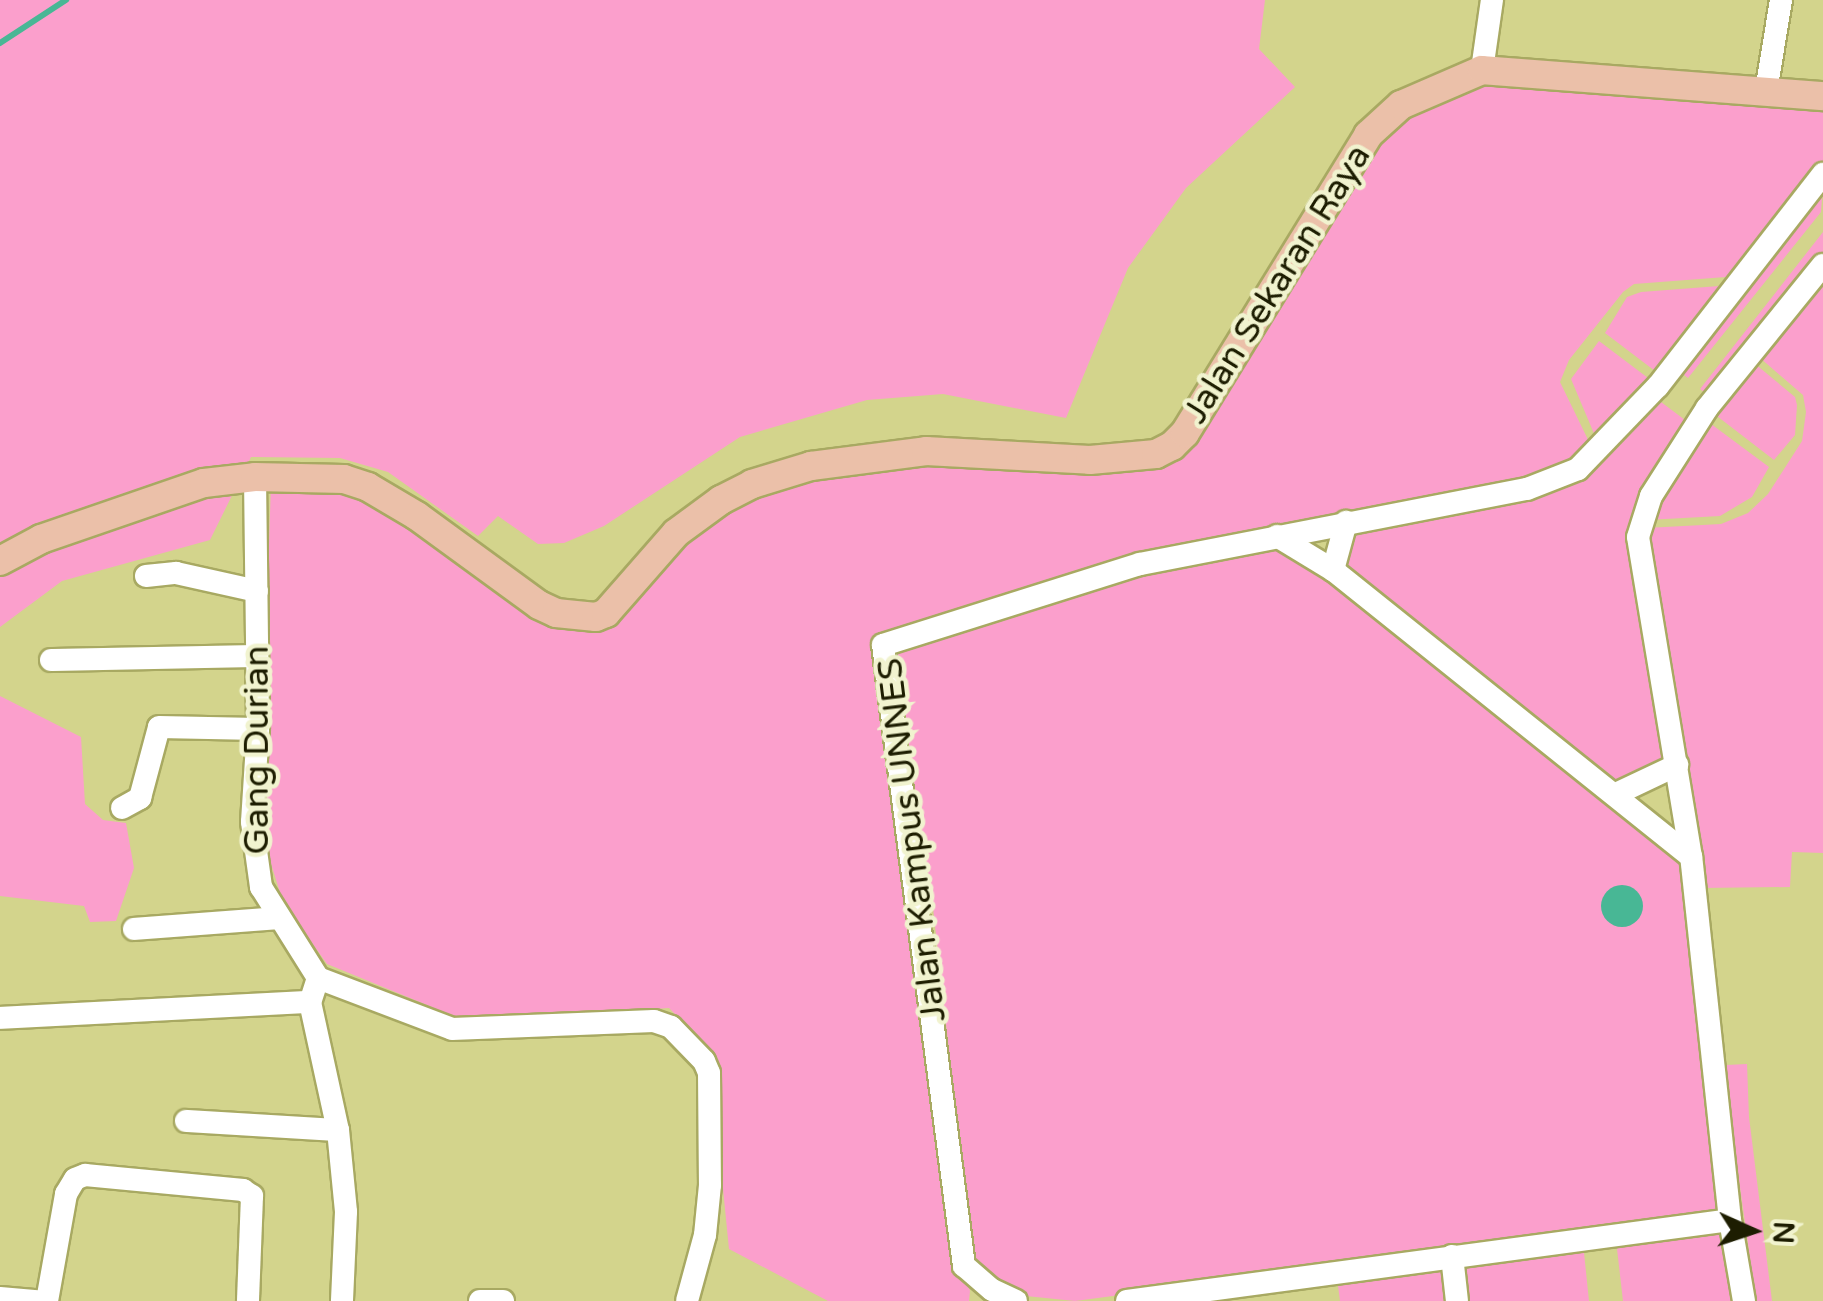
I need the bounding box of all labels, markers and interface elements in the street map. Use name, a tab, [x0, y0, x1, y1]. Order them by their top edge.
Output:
street label: Jalan Sekaran Raya	[1174, 137, 1380, 431]
street label: Gang Durian	[236, 645, 278, 855]
street label: Jalan Kampus UNNES	[869, 656, 955, 1024]
north arrow	[1703, 1181, 1803, 1281]
text: N	[1765, 1220, 1801, 1245]

